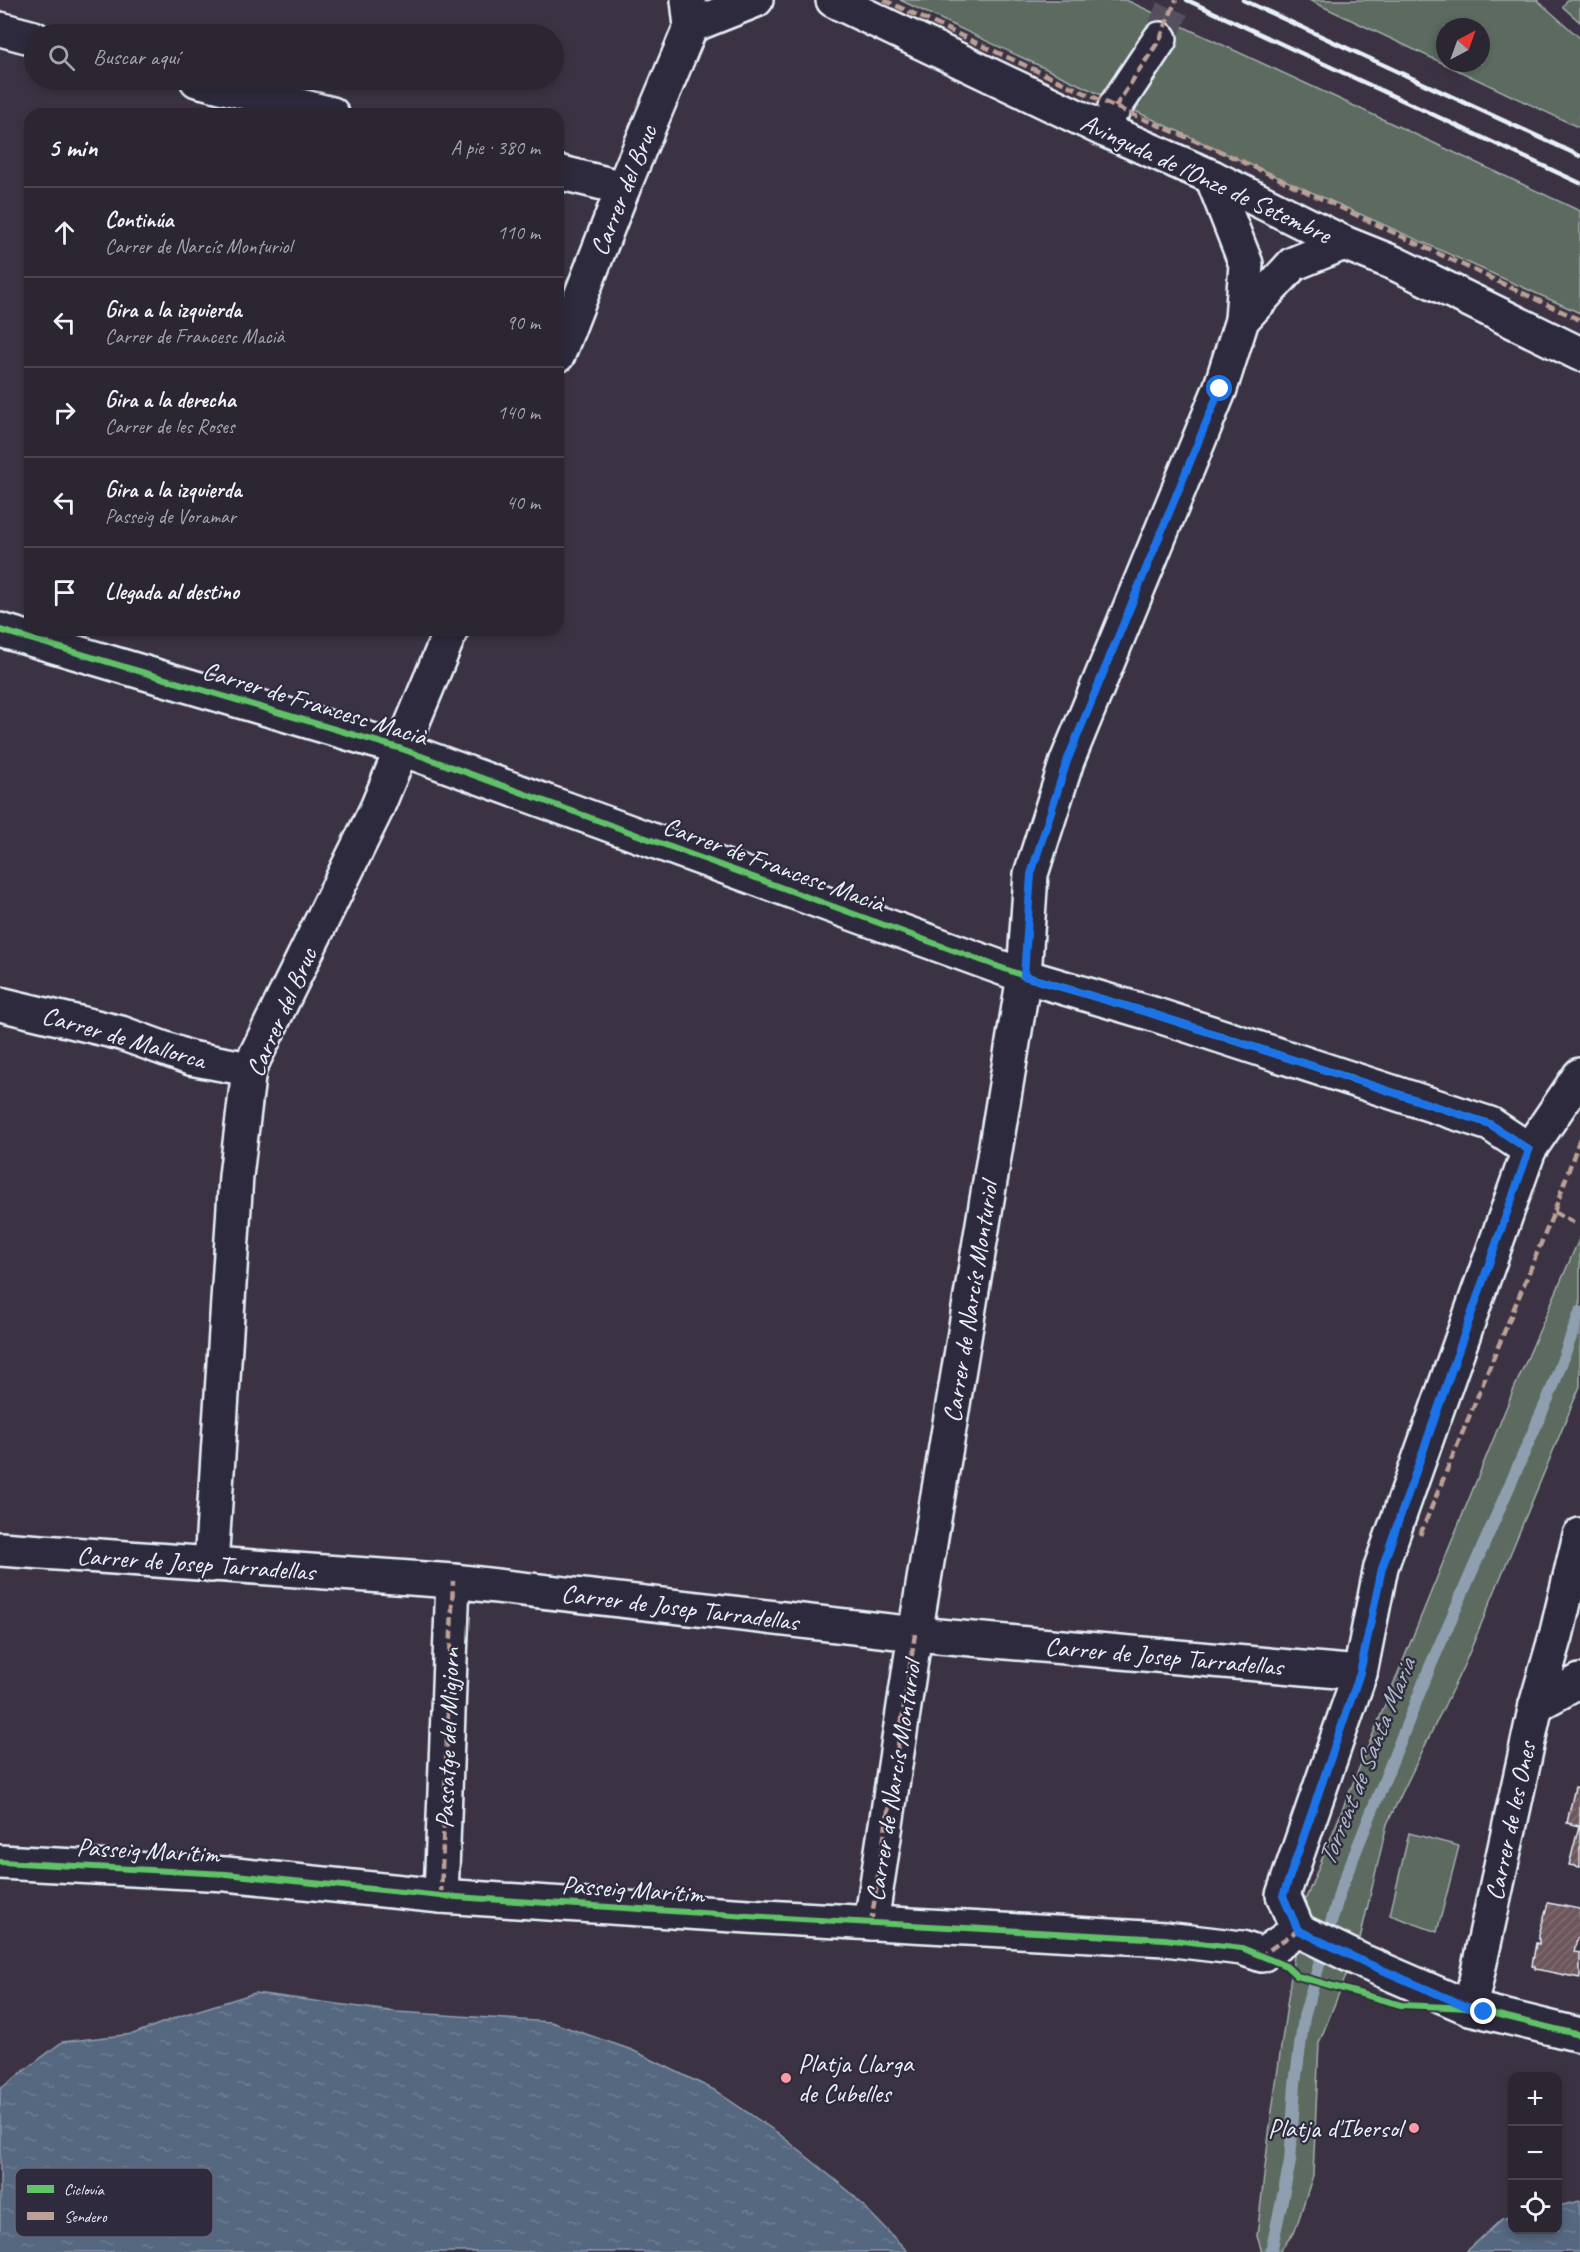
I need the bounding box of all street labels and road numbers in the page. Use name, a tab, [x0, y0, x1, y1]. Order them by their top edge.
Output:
street label: Avinguda de l'Onze de Setembre	[1075, 106, 1338, 252]
street label: Carrer del Bruc	[582, 119, 665, 260]
street label: Carrer de Francesc Macià	[199, 654, 433, 754]
street label: Carrer de Francesc Macià	[659, 809, 890, 920]
street label: Carrer del Bruc	[238, 941, 325, 1082]
street label: Carrer de Mallorca	[38, 998, 212, 1077]
street label: Carrer de Narcís Monturiol	[935, 1175, 1007, 1425]
street label: Carrer de Josep Tarradellas	[76, 1539, 318, 1588]
street label: Carrer de Josep Tarradellas	[559, 1577, 803, 1639]
street label: Carrer de Josep Tarradellas	[1044, 1630, 1286, 1684]
street label: Passatge del Migjorn	[428, 1646, 467, 1829]
street label: Carrer de Narcís Monturiol	[858, 1654, 930, 1904]
street label: Carrer de les Ones	[1478, 1737, 1544, 1903]
street label: Passeig Marítim	[76, 1830, 222, 1871]
street label: Passeig Marítim	[561, 1868, 707, 1911]

